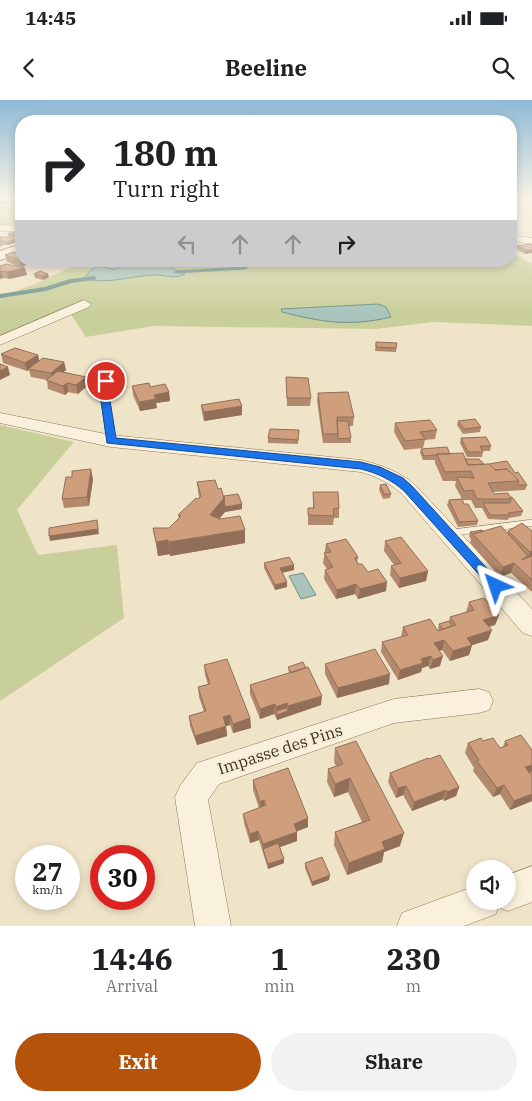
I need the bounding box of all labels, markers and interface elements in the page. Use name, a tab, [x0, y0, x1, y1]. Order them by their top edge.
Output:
text: 14:45	[25, 6, 76, 30]
text: Beeline	[225, 53, 307, 82]
icon: back	[15, 54, 43, 82]
icon: search	[489, 54, 517, 82]
text: 180 m	[113, 130, 218, 176]
icon: right	[30, 135, 95, 200]
text: Turn right	[113, 174, 220, 203]
icon: left	[173, 230, 201, 258]
icon: ahead	[226, 230, 254, 258]
icon: ahead	[279, 230, 307, 258]
icon: right	[332, 230, 360, 258]
pin	[85, 360, 127, 402]
icon: arrive	[92, 367, 120, 395]
position arrow	[469, 559, 521, 611]
street label: Impasse des Pins	[215, 719, 345, 779]
speed limit sign: 30	[90, 845, 155, 910]
text: 27	[32, 855, 63, 888]
map controls	[466, 860, 516, 910]
button: sound	[466, 860, 516, 910]
text: km/h	[32, 882, 63, 897]
text: 14:46	[92, 939, 173, 978]
text: 1	[271, 939, 289, 978]
text: 230	[386, 939, 440, 978]
text: Arrival	[106, 976, 158, 996]
text: min	[264, 976, 295, 996]
text: m	[406, 976, 421, 996]
button: Exit	[15, 1033, 261, 1091]
button: Share	[271, 1033, 517, 1091]

